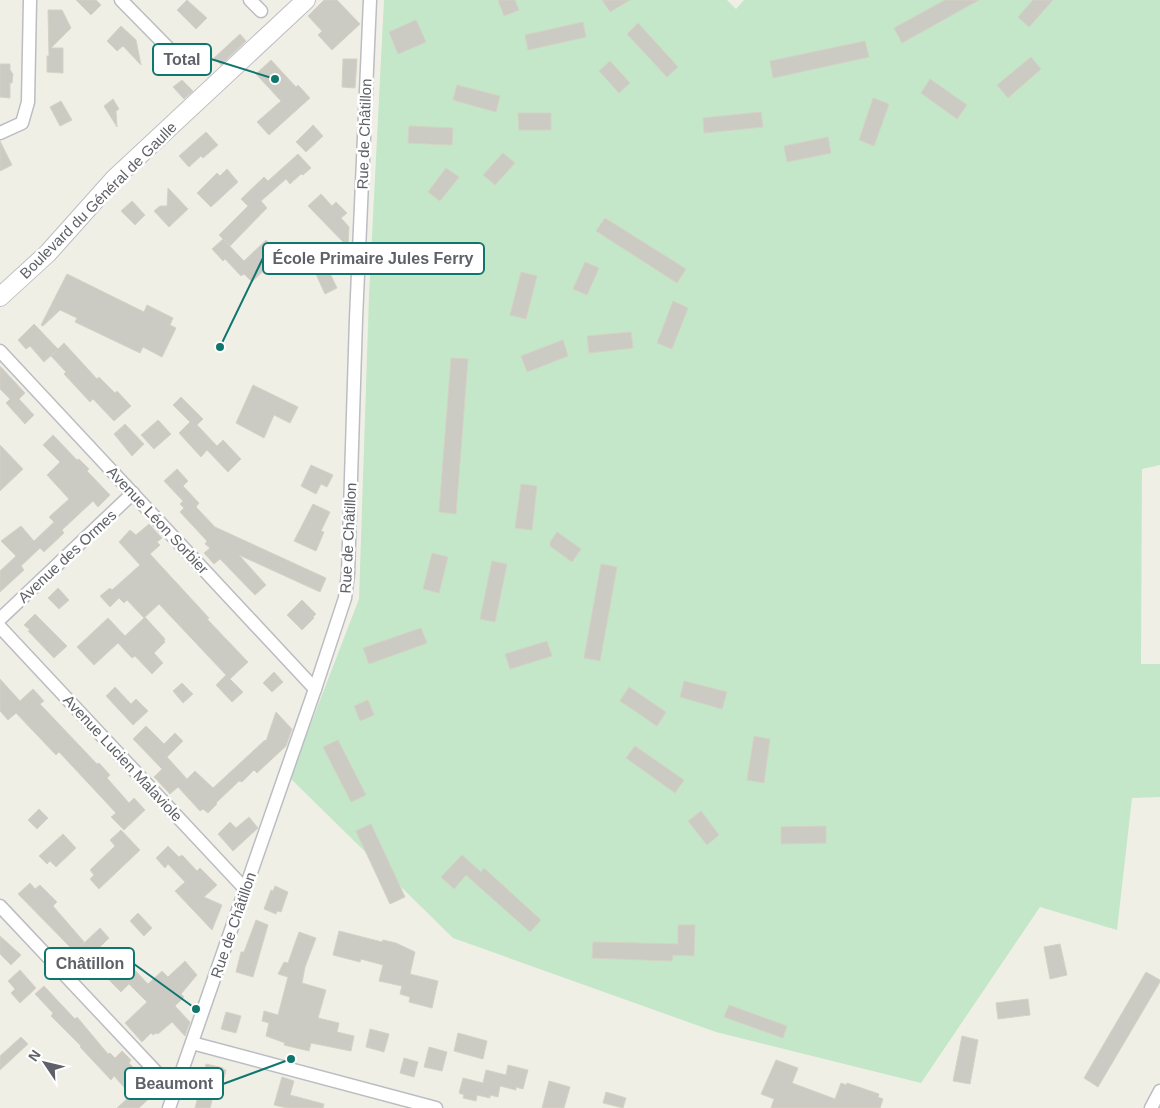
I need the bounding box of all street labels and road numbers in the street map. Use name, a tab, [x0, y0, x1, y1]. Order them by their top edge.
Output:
street label: Rue de Châtillon	[354, 78, 374, 190]
street label: Boulevard du Général de Gaulle	[16, 118, 180, 282]
street label: Avenue Léon Sorbier	[104, 463, 212, 577]
street label: Rue de Châtillon	[337, 482, 359, 594]
street label: Avenue des Ormes	[14, 506, 120, 606]
street label: Avenue Lucien Malaviole	[60, 691, 186, 825]
street label: Rue de Châtillon	[207, 870, 259, 980]

